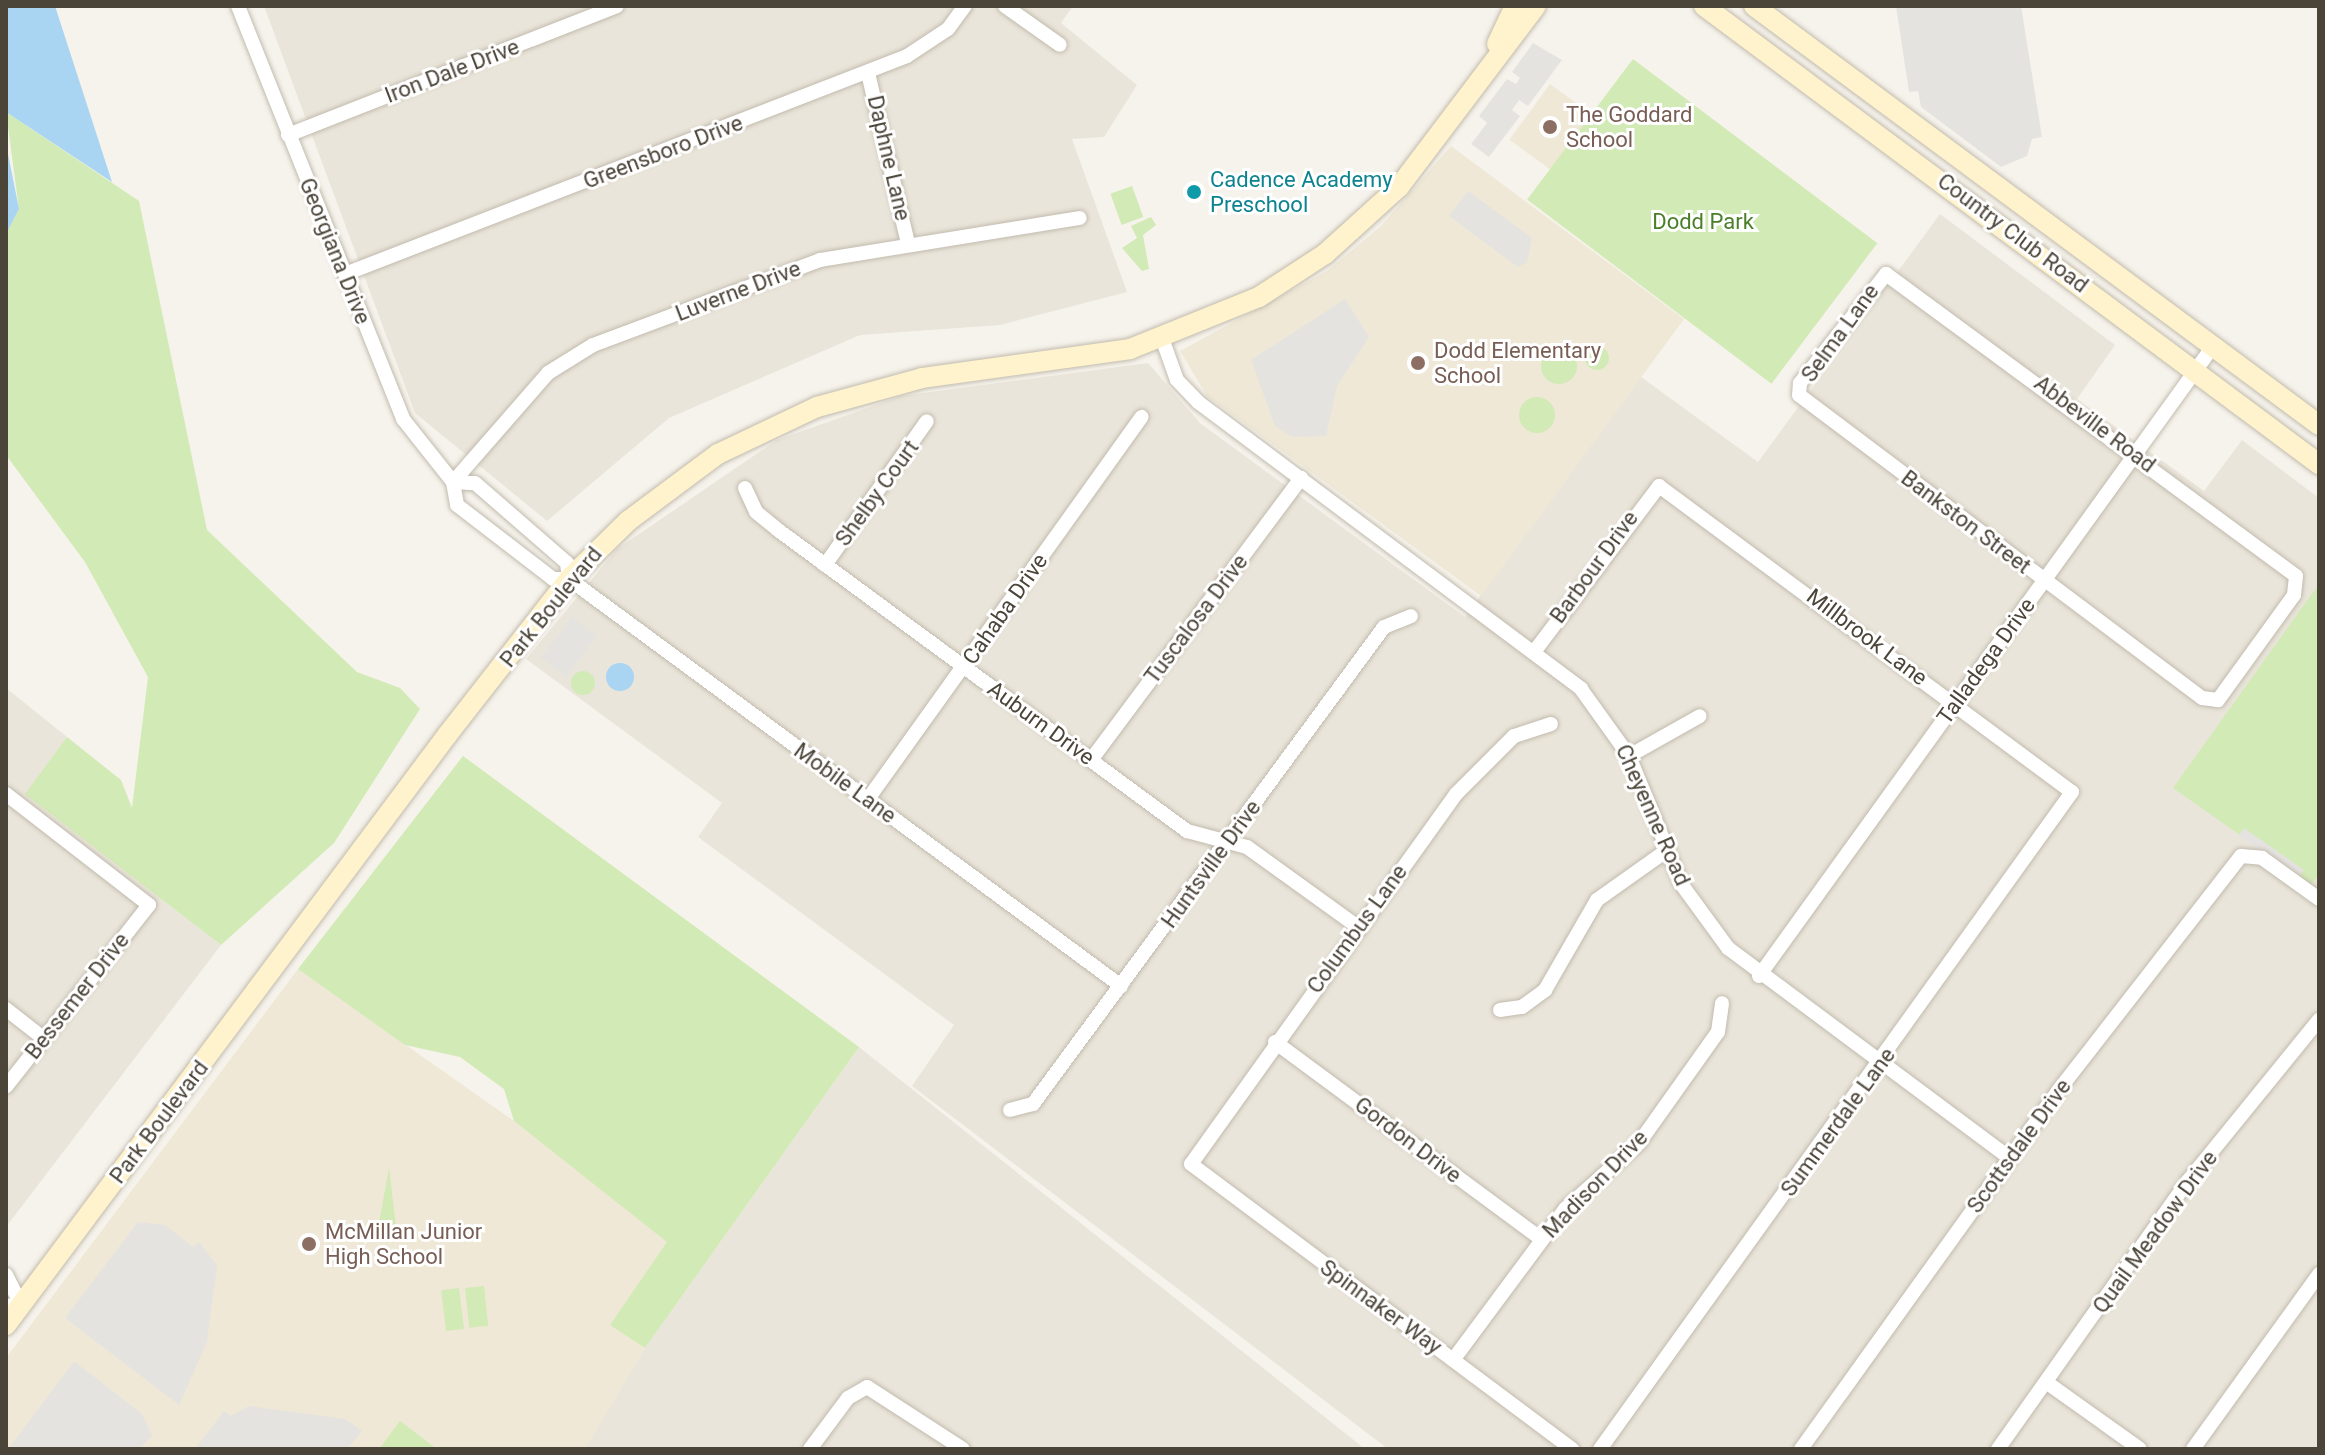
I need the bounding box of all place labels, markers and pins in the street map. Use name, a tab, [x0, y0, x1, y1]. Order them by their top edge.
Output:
place label: The Goddard School	[1566, 101, 1692, 152]
marker: The Goddard School	[1541, 118, 1559, 136]
place label: Cadence Academy Preschool	[1210, 166, 1393, 218]
marker: Cadence Academy Preschool	[1185, 183, 1203, 201]
place label: Dodd Elementary School	[1434, 337, 1601, 388]
marker: Dodd Elementary School	[1409, 354, 1427, 372]
place label: McMillan Junior High School	[325, 1218, 482, 1270]
marker: McMillan Junior High School	[300, 1235, 318, 1253]

